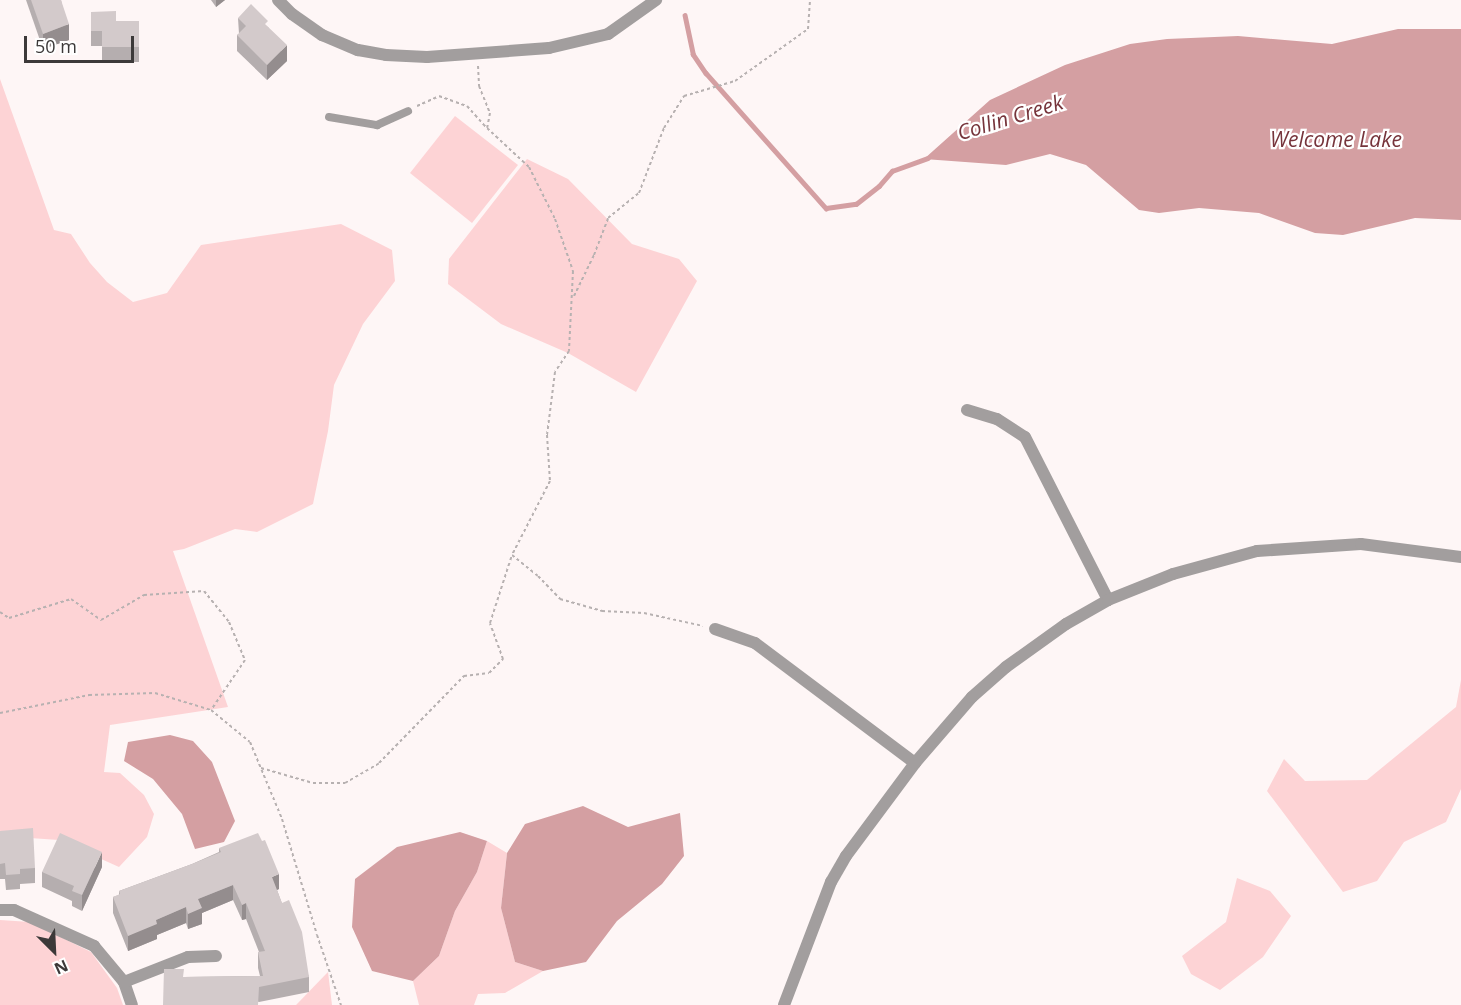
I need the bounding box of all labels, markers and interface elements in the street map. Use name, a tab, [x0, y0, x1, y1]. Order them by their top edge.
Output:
scale bar	[27, 24, 136, 62]
text: 50 m	[35, 34, 77, 58]
water label: Collin Creek	[954, 89, 1066, 145]
water label: Welcome Lake	[1270, 126, 1402, 152]
north arrow	[24, 921, 84, 981]
text: N	[51, 955, 72, 980]

